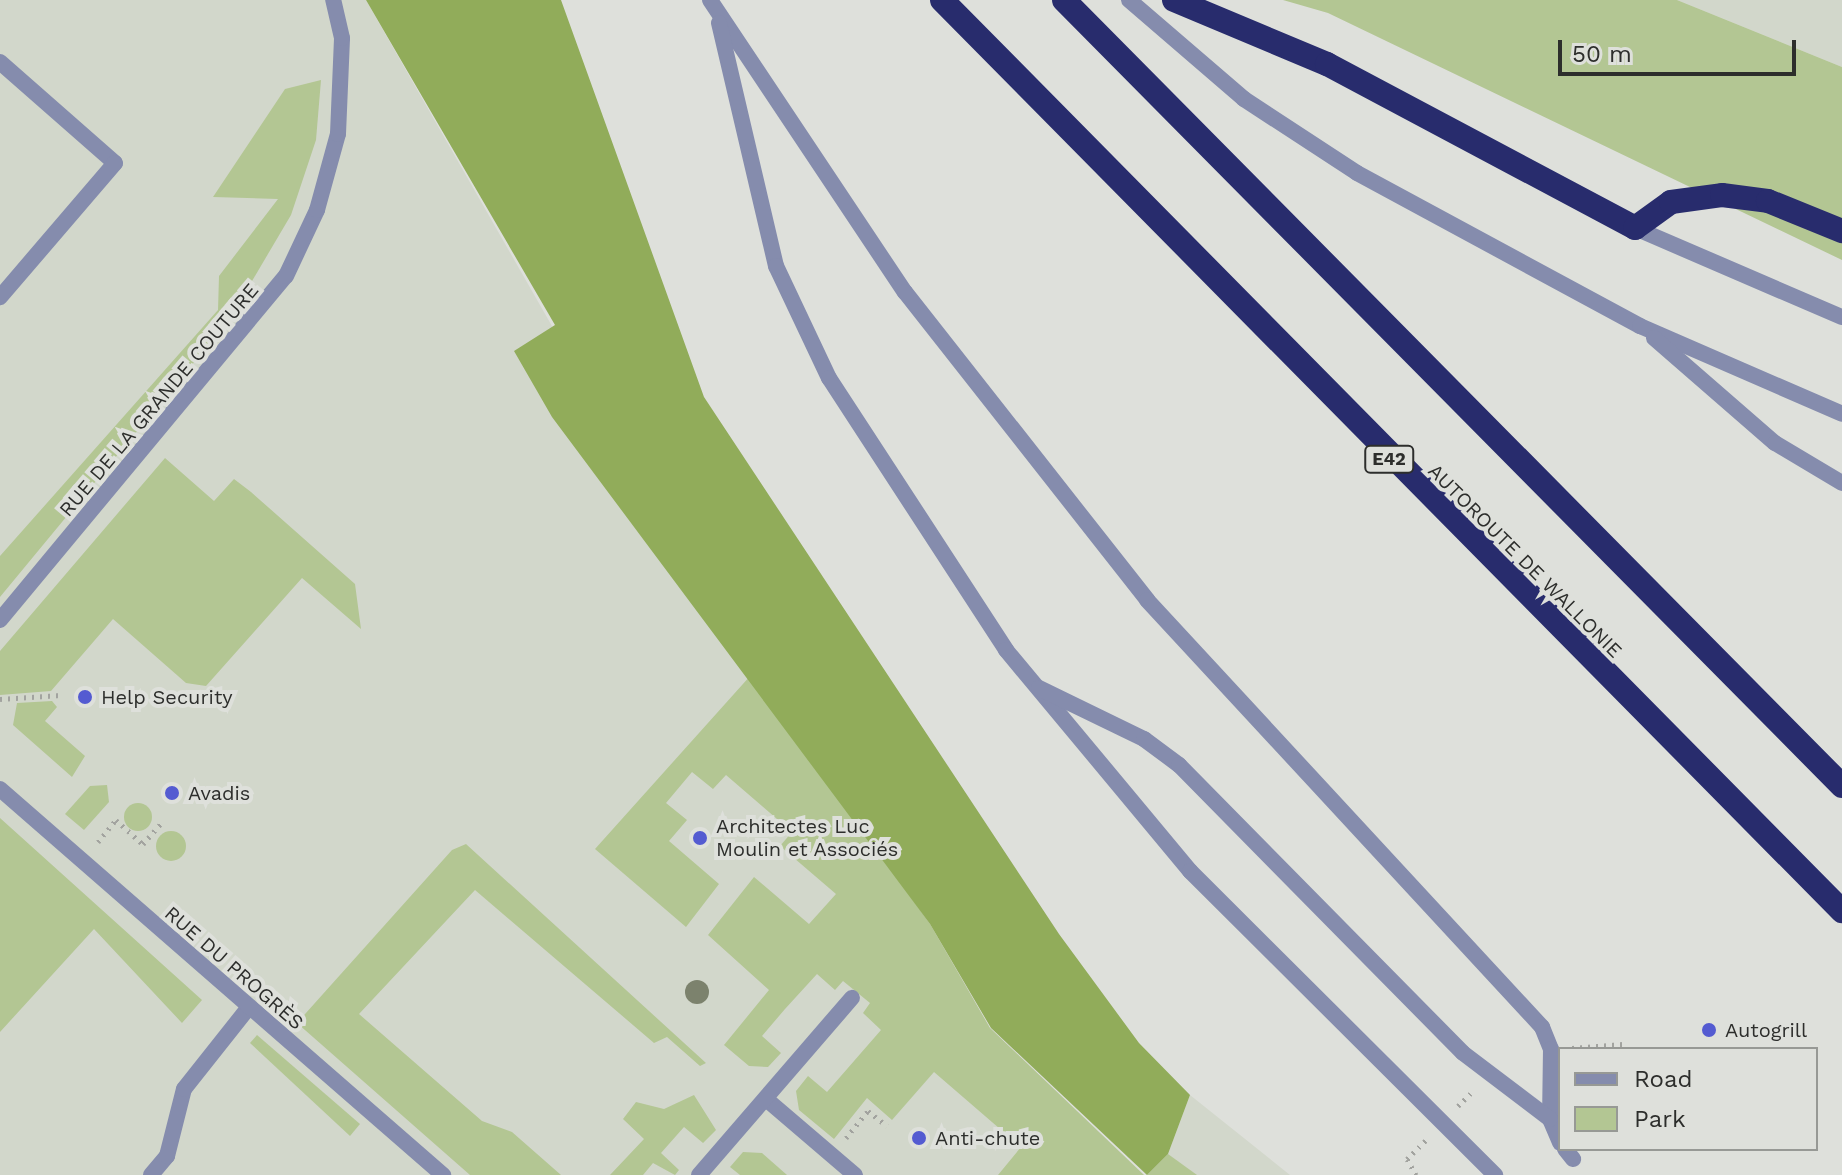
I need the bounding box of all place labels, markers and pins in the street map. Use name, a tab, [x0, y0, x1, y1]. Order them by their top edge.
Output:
place label: Help Security	[101, 685, 233, 709]
marker: Help Security	[76, 688, 94, 706]
place label: Avadis	[188, 781, 250, 805]
marker: Avadis	[163, 784, 181, 802]
place label: Architectes Luc Moulin et Associés	[716, 814, 899, 861]
marker: Architectes Luc Moulin et Associés	[691, 829, 709, 847]
place label: Autogrill	[1725, 1018, 1807, 1042]
marker: Autogrill	[1700, 1021, 1718, 1039]
place label: Anti-chute	[935, 1126, 1040, 1150]
marker: Anti-chute	[910, 1129, 928, 1147]

